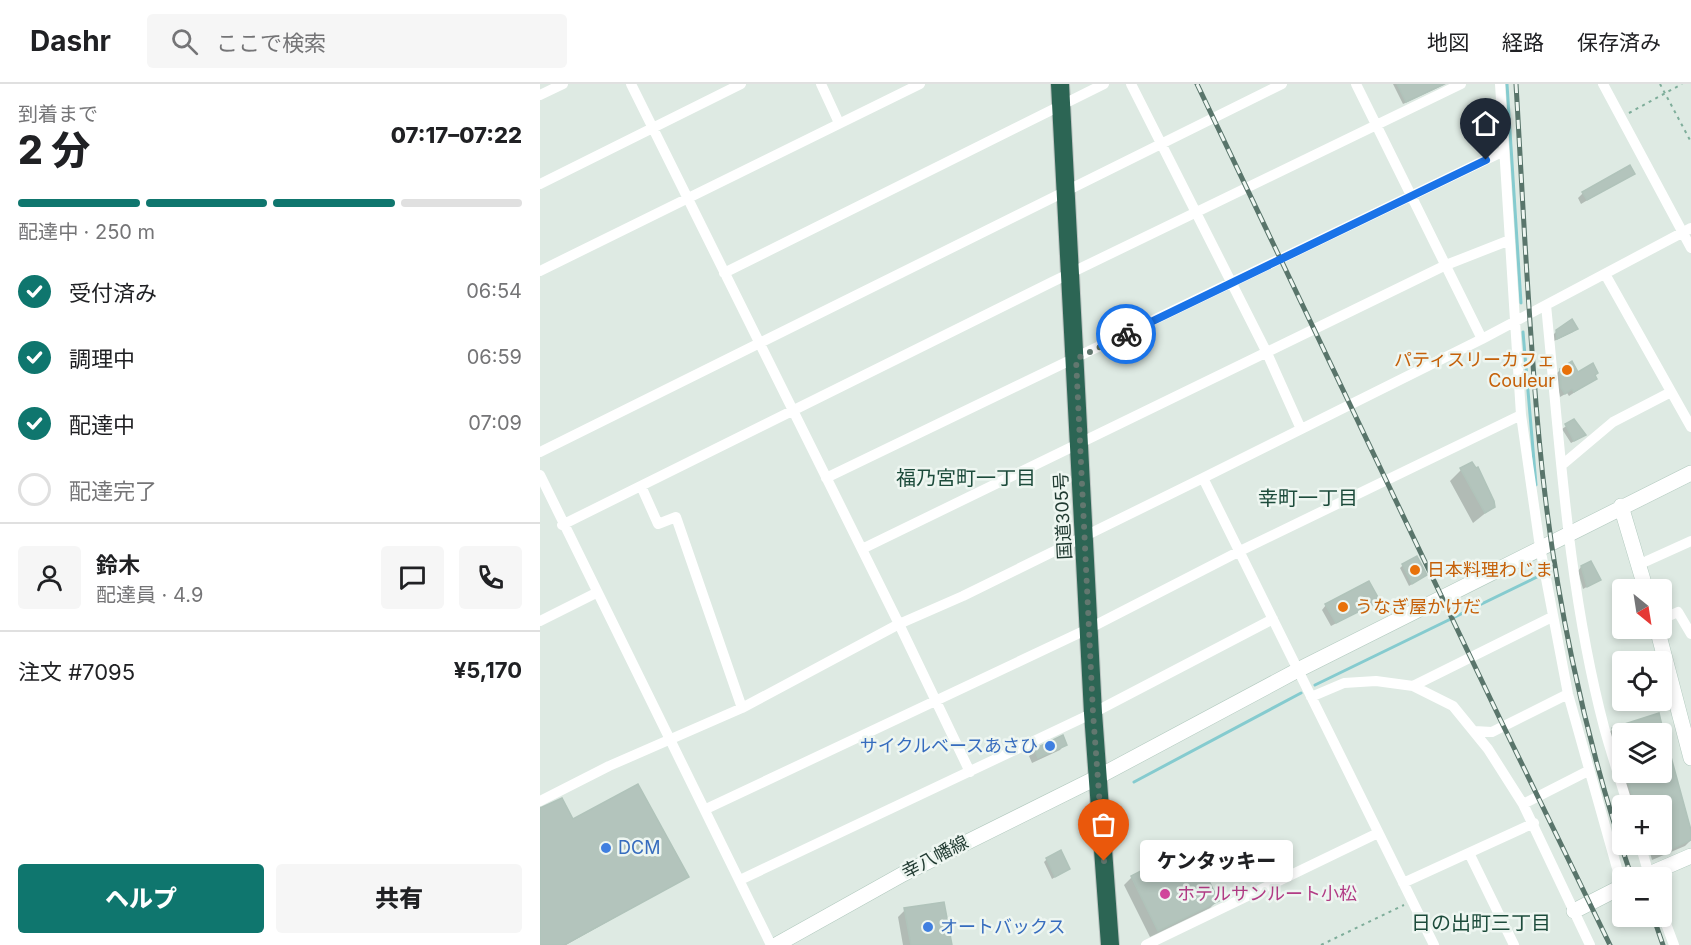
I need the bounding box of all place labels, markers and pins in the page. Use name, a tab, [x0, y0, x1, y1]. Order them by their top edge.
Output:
pin	[1460, 98, 1511, 160]
place label: パティスリーカフェ Couleur	[1394, 349, 1555, 391]
marker: パティスリーカフェ Couleur	[1560, 363, 1574, 377]
place label: 日本料理わじま	[1427, 559, 1553, 580]
marker: 日本料理わじま	[1408, 563, 1422, 577]
place label: うなぎ屋かけだ	[1355, 596, 1481, 617]
marker: うなぎ屋かけだ	[1336, 600, 1350, 614]
place label: サイクルベースあさひ	[860, 735, 1038, 756]
marker: サイクルベースあさひ	[1043, 739, 1057, 753]
pin	[1078, 799, 1129, 861]
place label: DCM	[618, 837, 660, 858]
callout: ケンタッキー	[1140, 840, 1293, 882]
marker: DCM	[599, 841, 613, 855]
place label: ホテルサンルート小松	[1177, 883, 1357, 904]
marker: ホテルサンルート小松	[1158, 887, 1172, 901]
place label: オートバックス	[940, 916, 1065, 937]
marker: オートバックス	[921, 920, 935, 934]

